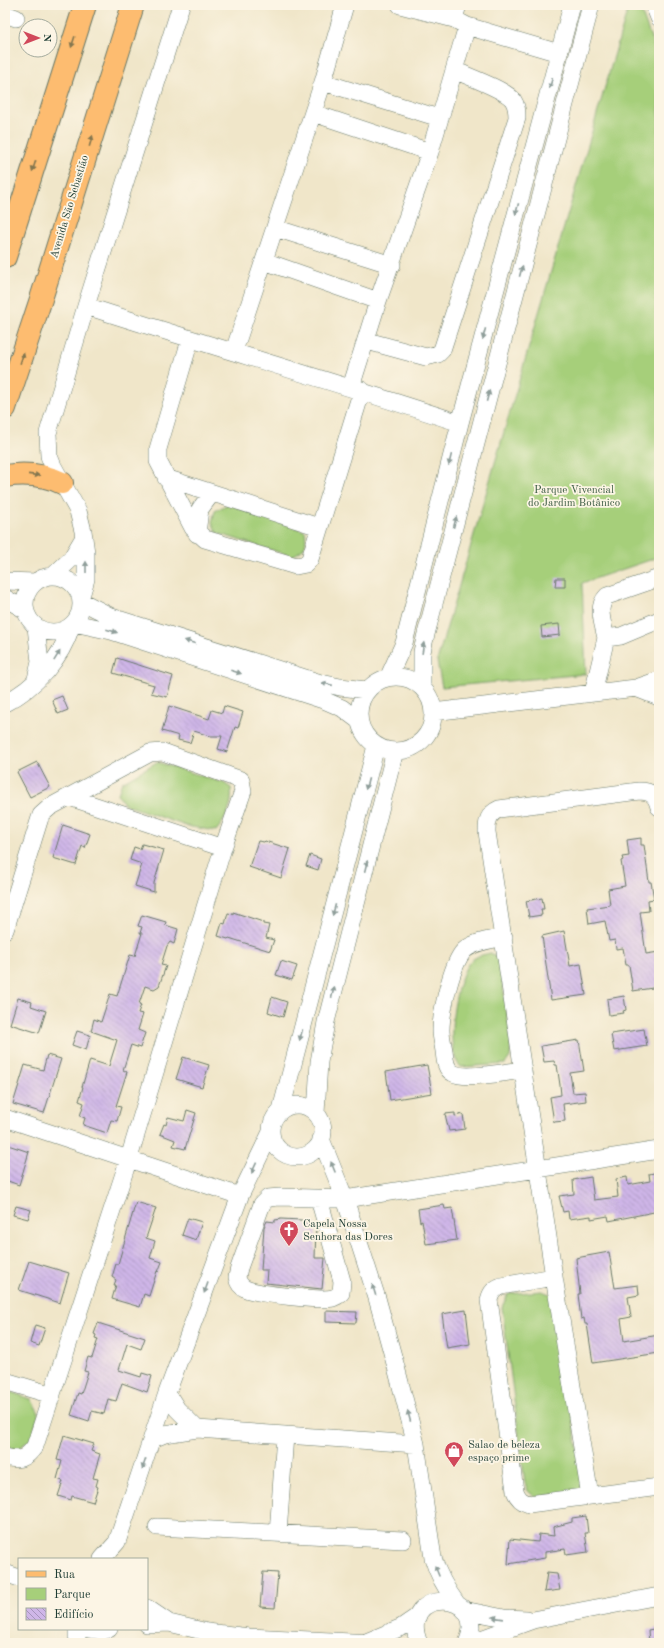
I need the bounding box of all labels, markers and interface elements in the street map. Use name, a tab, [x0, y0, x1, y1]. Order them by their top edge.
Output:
north arrow	[18, 18, 58, 58]
text: N	[41, 34, 52, 43]
one-way arrow	[70, 37, 76, 49]
one-way arrow	[548, 77, 554, 89]
one-way arrow	[88, 134, 94, 146]
street label: Avenida São Sebastião	[49, 154, 91, 260]
one-way arrow	[31, 160, 37, 172]
one-way arrow	[514, 203, 520, 215]
one-way arrow	[519, 265, 525, 277]
one-way arrow	[481, 329, 487, 341]
one-way arrow	[19, 352, 25, 364]
one-way arrow	[485, 390, 491, 402]
one-way arrow	[447, 454, 453, 466]
one-way arrow	[28, 472, 40, 478]
park label: Parque Vivencial do Jardim Botânico	[528, 485, 620, 509]
one-way arrow	[452, 516, 458, 528]
one-way arrow	[83, 560, 89, 573]
one-way arrow	[107, 628, 119, 634]
one-way arrow	[184, 639, 196, 645]
one-way arrow	[420, 642, 426, 654]
one-way arrow	[53, 651, 61, 661]
one-way arrow	[230, 669, 242, 675]
one-way arrow	[321, 681, 334, 687]
one-way arrow	[363, 778, 369, 790]
one-way arrow	[363, 860, 369, 872]
one-way arrow	[331, 904, 337, 916]
one-way arrow	[331, 986, 337, 998]
one-way arrow	[298, 1030, 304, 1042]
one-way arrow	[329, 1161, 335, 1173]
one-way arrow	[251, 1162, 257, 1173]
church icon: Capela Nossa Senhora das Dores	[278, 1219, 300, 1247]
place label: Capela Nossa Senhora das Dores	[303, 1219, 393, 1243]
one-way arrow	[203, 1283, 209, 1295]
one-way arrow	[371, 1284, 377, 1296]
one-way arrow	[406, 1409, 412, 1421]
shop icon: Salao de beleza espaço prime	[443, 1440, 465, 1468]
place label: Salao de beleza espaço prime	[468, 1440, 541, 1464]
one-way arrow	[141, 1458, 147, 1470]
legend	[18, 1558, 148, 1630]
one-way arrow	[434, 1565, 440, 1576]
text: Rua	[54, 1569, 75, 1581]
text: Parque	[54, 1589, 91, 1601]
text: Edifício	[54, 1609, 93, 1621]
one-way arrow	[492, 1615, 504, 1621]

